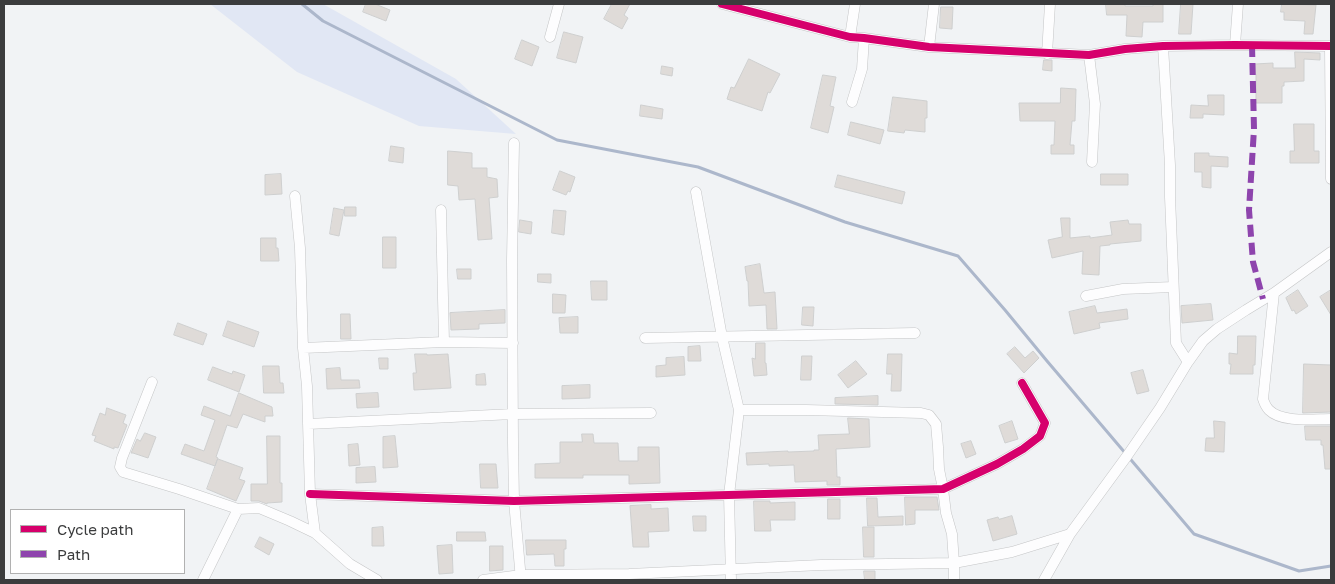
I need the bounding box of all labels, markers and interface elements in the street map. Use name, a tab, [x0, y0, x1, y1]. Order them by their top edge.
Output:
legend	[10, 509, 185, 574]
text: Cycle path	[57, 520, 133, 538]
text: Path	[57, 545, 90, 563]

